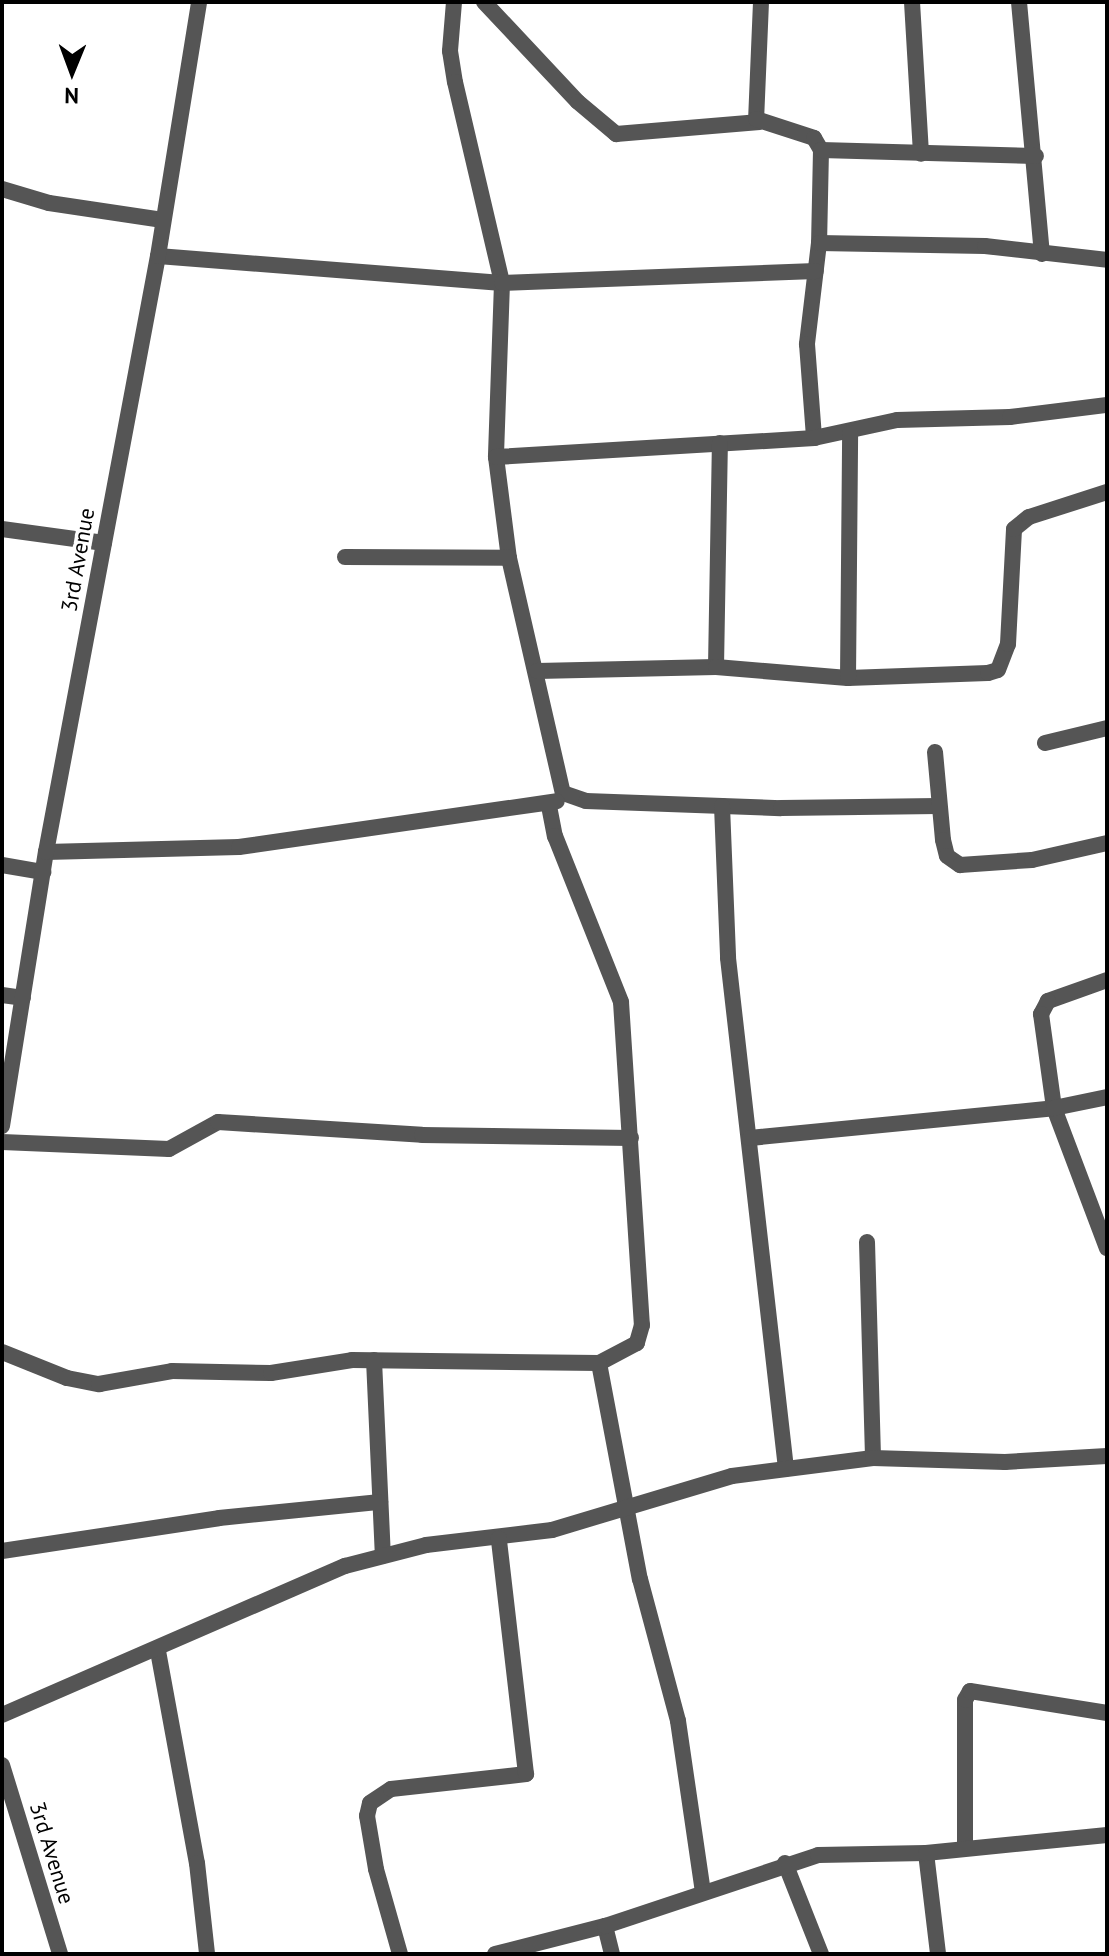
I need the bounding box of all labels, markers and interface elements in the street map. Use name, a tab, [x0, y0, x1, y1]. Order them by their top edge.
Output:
north arrow	[32, 32, 112, 112]
text: N	[64, 82, 79, 110]
street label: 3rd Avenue	[56, 506, 100, 614]
street label: 3rd Avenue	[24, 1799, 80, 1907]

